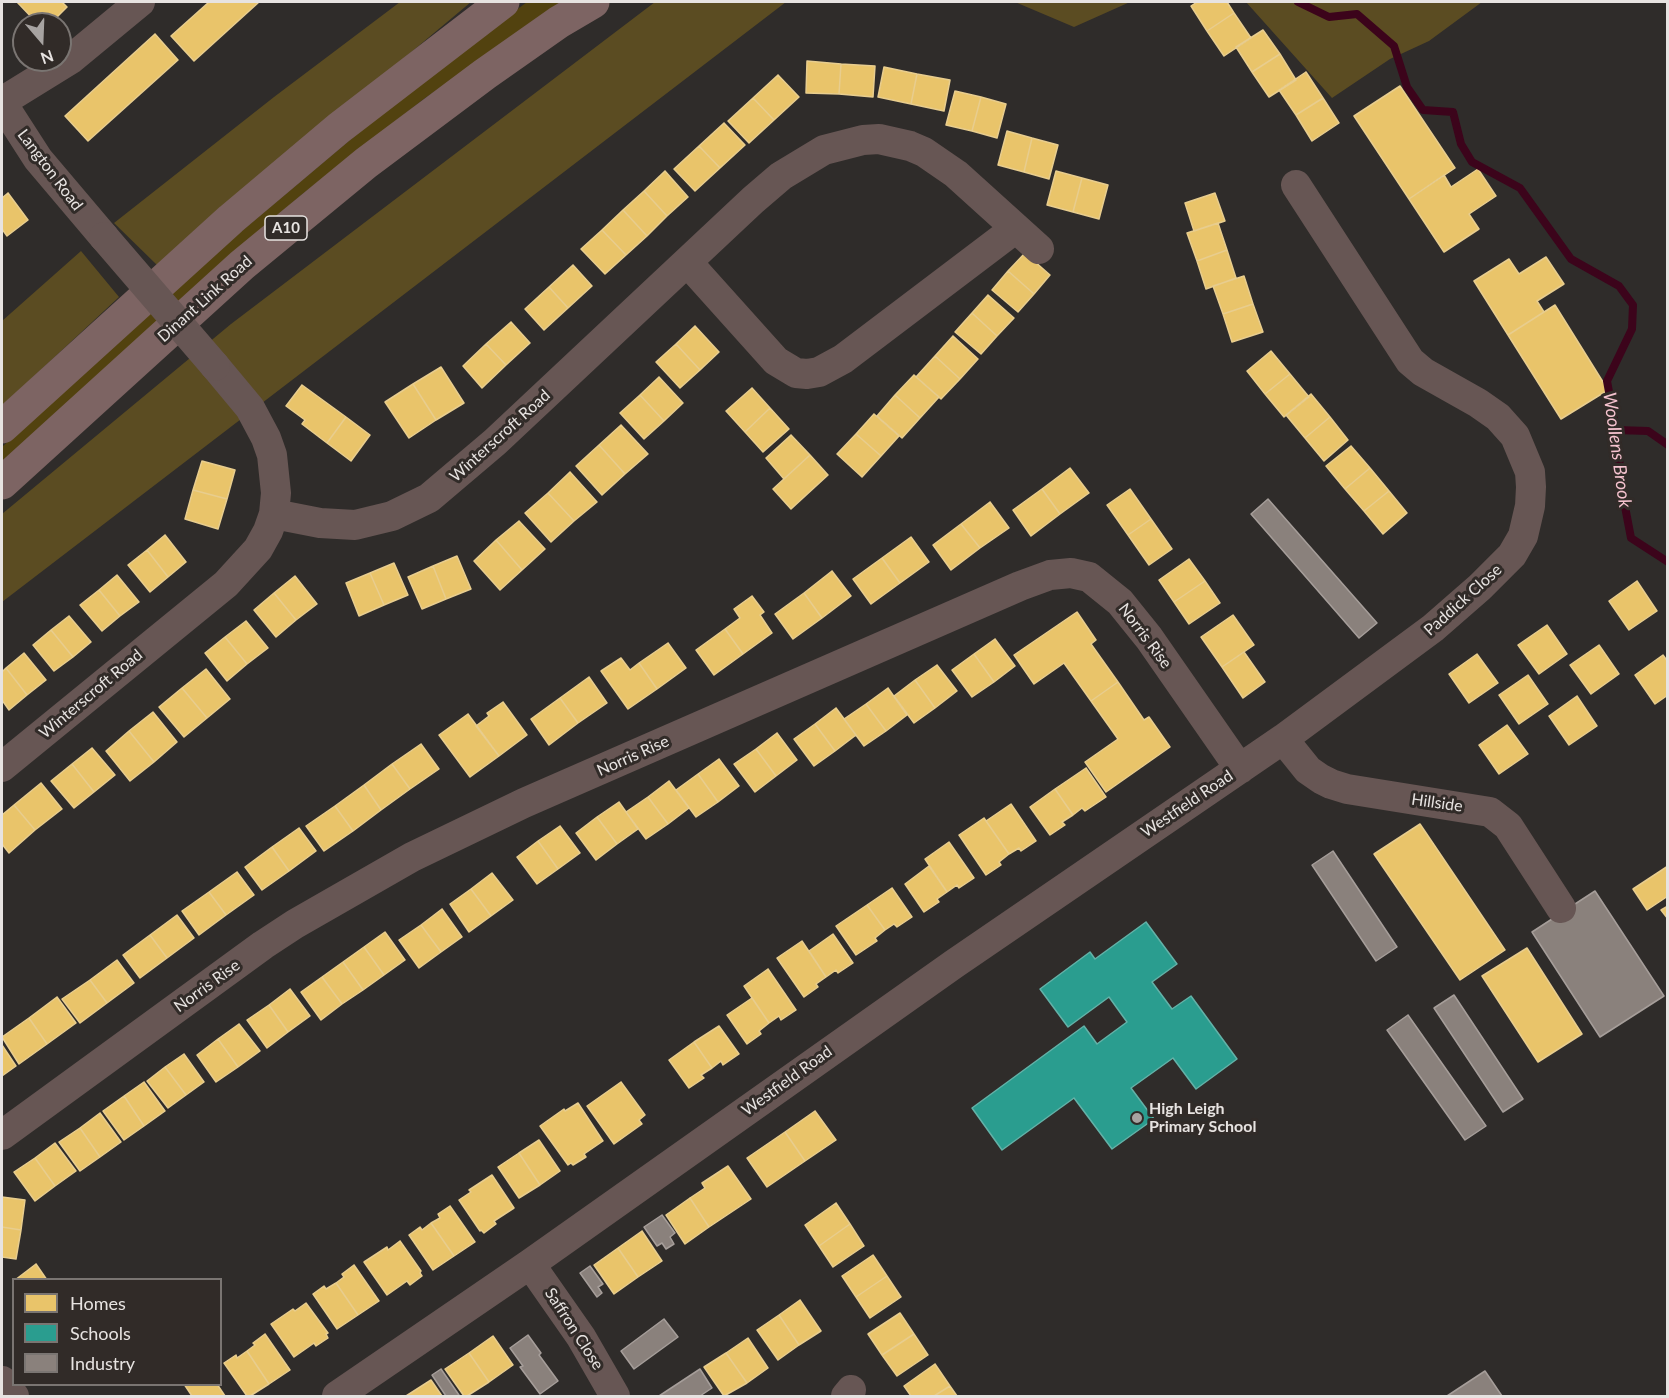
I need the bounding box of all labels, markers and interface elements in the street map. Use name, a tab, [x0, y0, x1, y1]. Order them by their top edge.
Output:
north arrow	[12, 12, 72, 72]
text: N	[38, 47, 56, 69]
street label: Langton Road	[13, 126, 87, 214]
road number: A10	[265, 216, 307, 240]
street label: Dinant Link Road	[154, 252, 256, 346]
street label: Winterscroft Road	[446, 386, 554, 486]
water label: Woollens Brook	[1598, 391, 1636, 509]
street label: Paddick Close	[1420, 560, 1506, 640]
street label: Norris Rise	[1114, 600, 1176, 672]
street label: Winterscroft Road	[36, 645, 146, 743]
street label: Norris Rise	[594, 732, 672, 780]
street label: Westfield Road	[1137, 766, 1237, 842]
street label: Hillside	[1410, 790, 1464, 816]
street label: Norris Rise	[170, 956, 244, 1016]
street label: Westfield Road	[738, 1042, 836, 1120]
place label: High Leigh Primary School	[1149, 1099, 1256, 1137]
marker: High Leigh Primary School	[1130, 1111, 1144, 1125]
legend	[12, 1278, 222, 1386]
street label: Saffron Close	[540, 1285, 608, 1373]
text: Homes	[70, 1292, 126, 1314]
text: Schools	[70, 1322, 131, 1344]
text: Industry	[70, 1352, 135, 1374]

